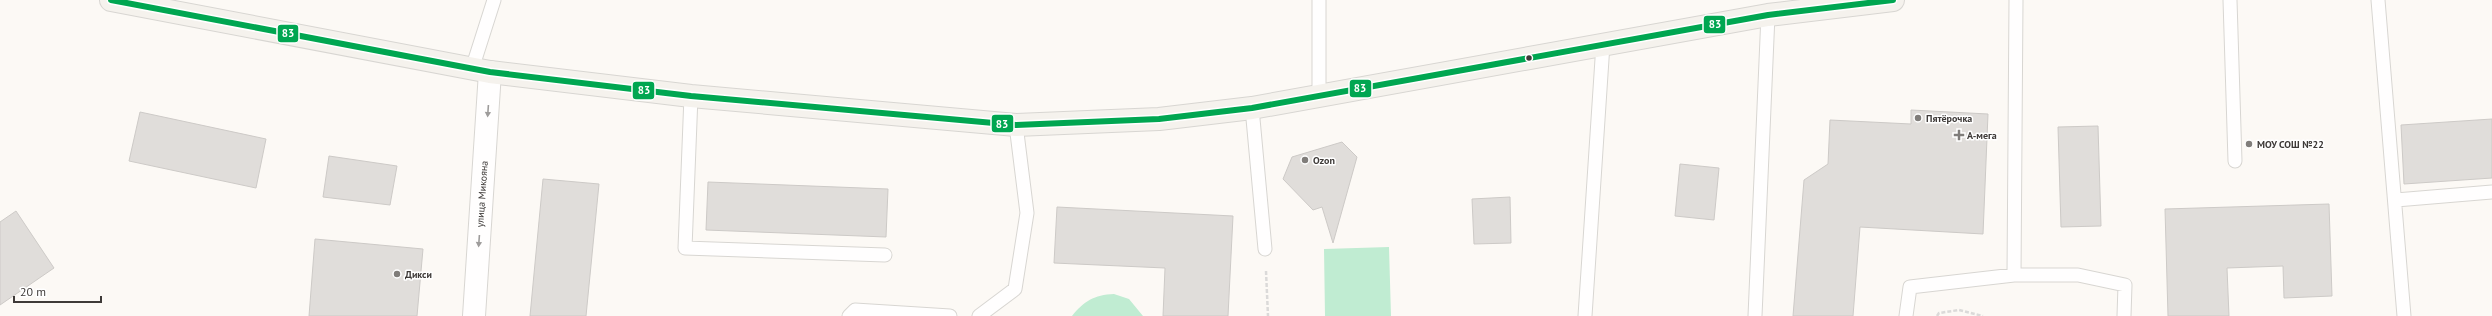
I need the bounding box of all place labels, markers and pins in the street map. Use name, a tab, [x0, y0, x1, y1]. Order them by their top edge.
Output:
unlabelled marker	[1524, 53, 1534, 63]
place label: Пятёрочка	[1926, 112, 1972, 125]
marker: Пятёрочка	[1913, 113, 1923, 123]
place label: А-мега	[1967, 129, 1997, 142]
marker: А-мега	[1954, 130, 1964, 140]
place label: МОУ СОШ №22	[2257, 138, 2324, 151]
marker: МОУ СОШ №22	[2244, 139, 2254, 149]
place label: Ozon	[1313, 154, 1335, 167]
marker: Ozon	[1300, 155, 1310, 165]
place label: Дикси	[405, 268, 432, 281]
marker: Дикси	[392, 269, 402, 279]

